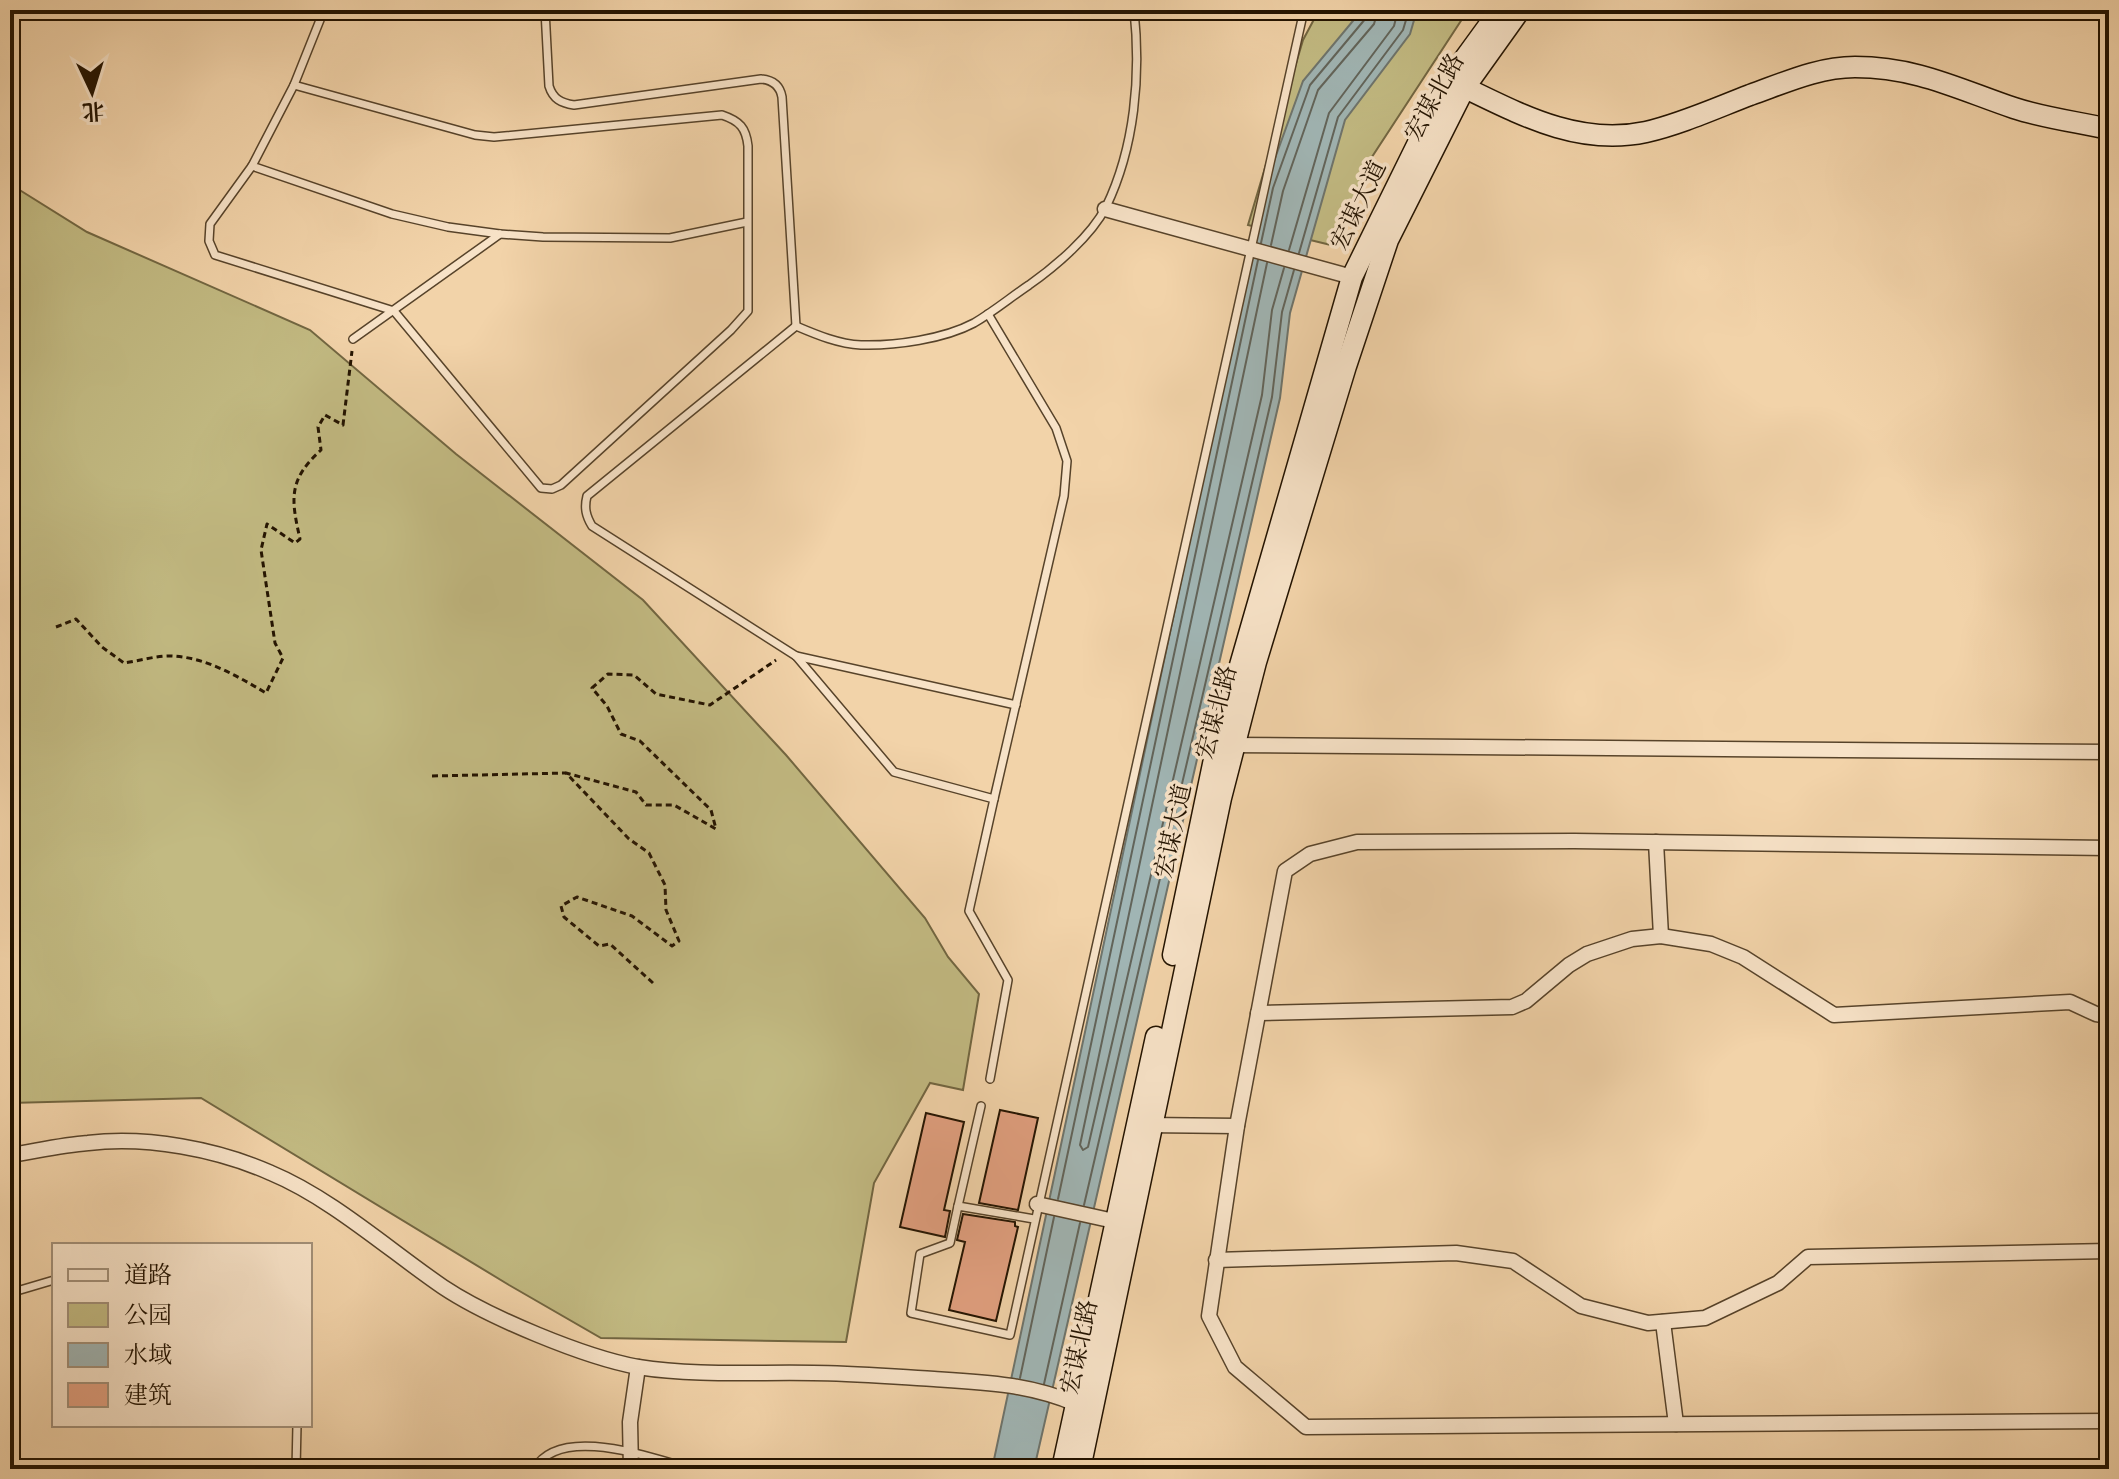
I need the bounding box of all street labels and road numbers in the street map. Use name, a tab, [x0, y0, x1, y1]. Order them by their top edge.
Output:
street label: 宏谋北路	[1395, 46, 1472, 147]
street label: 宏谋大道	[1321, 154, 1394, 256]
street label: 宏谋北路	[1186, 661, 1245, 763]
street label: 宏谋大道	[1145, 780, 1200, 881]
street label: 宏谋北路	[1051, 1296, 1106, 1397]

